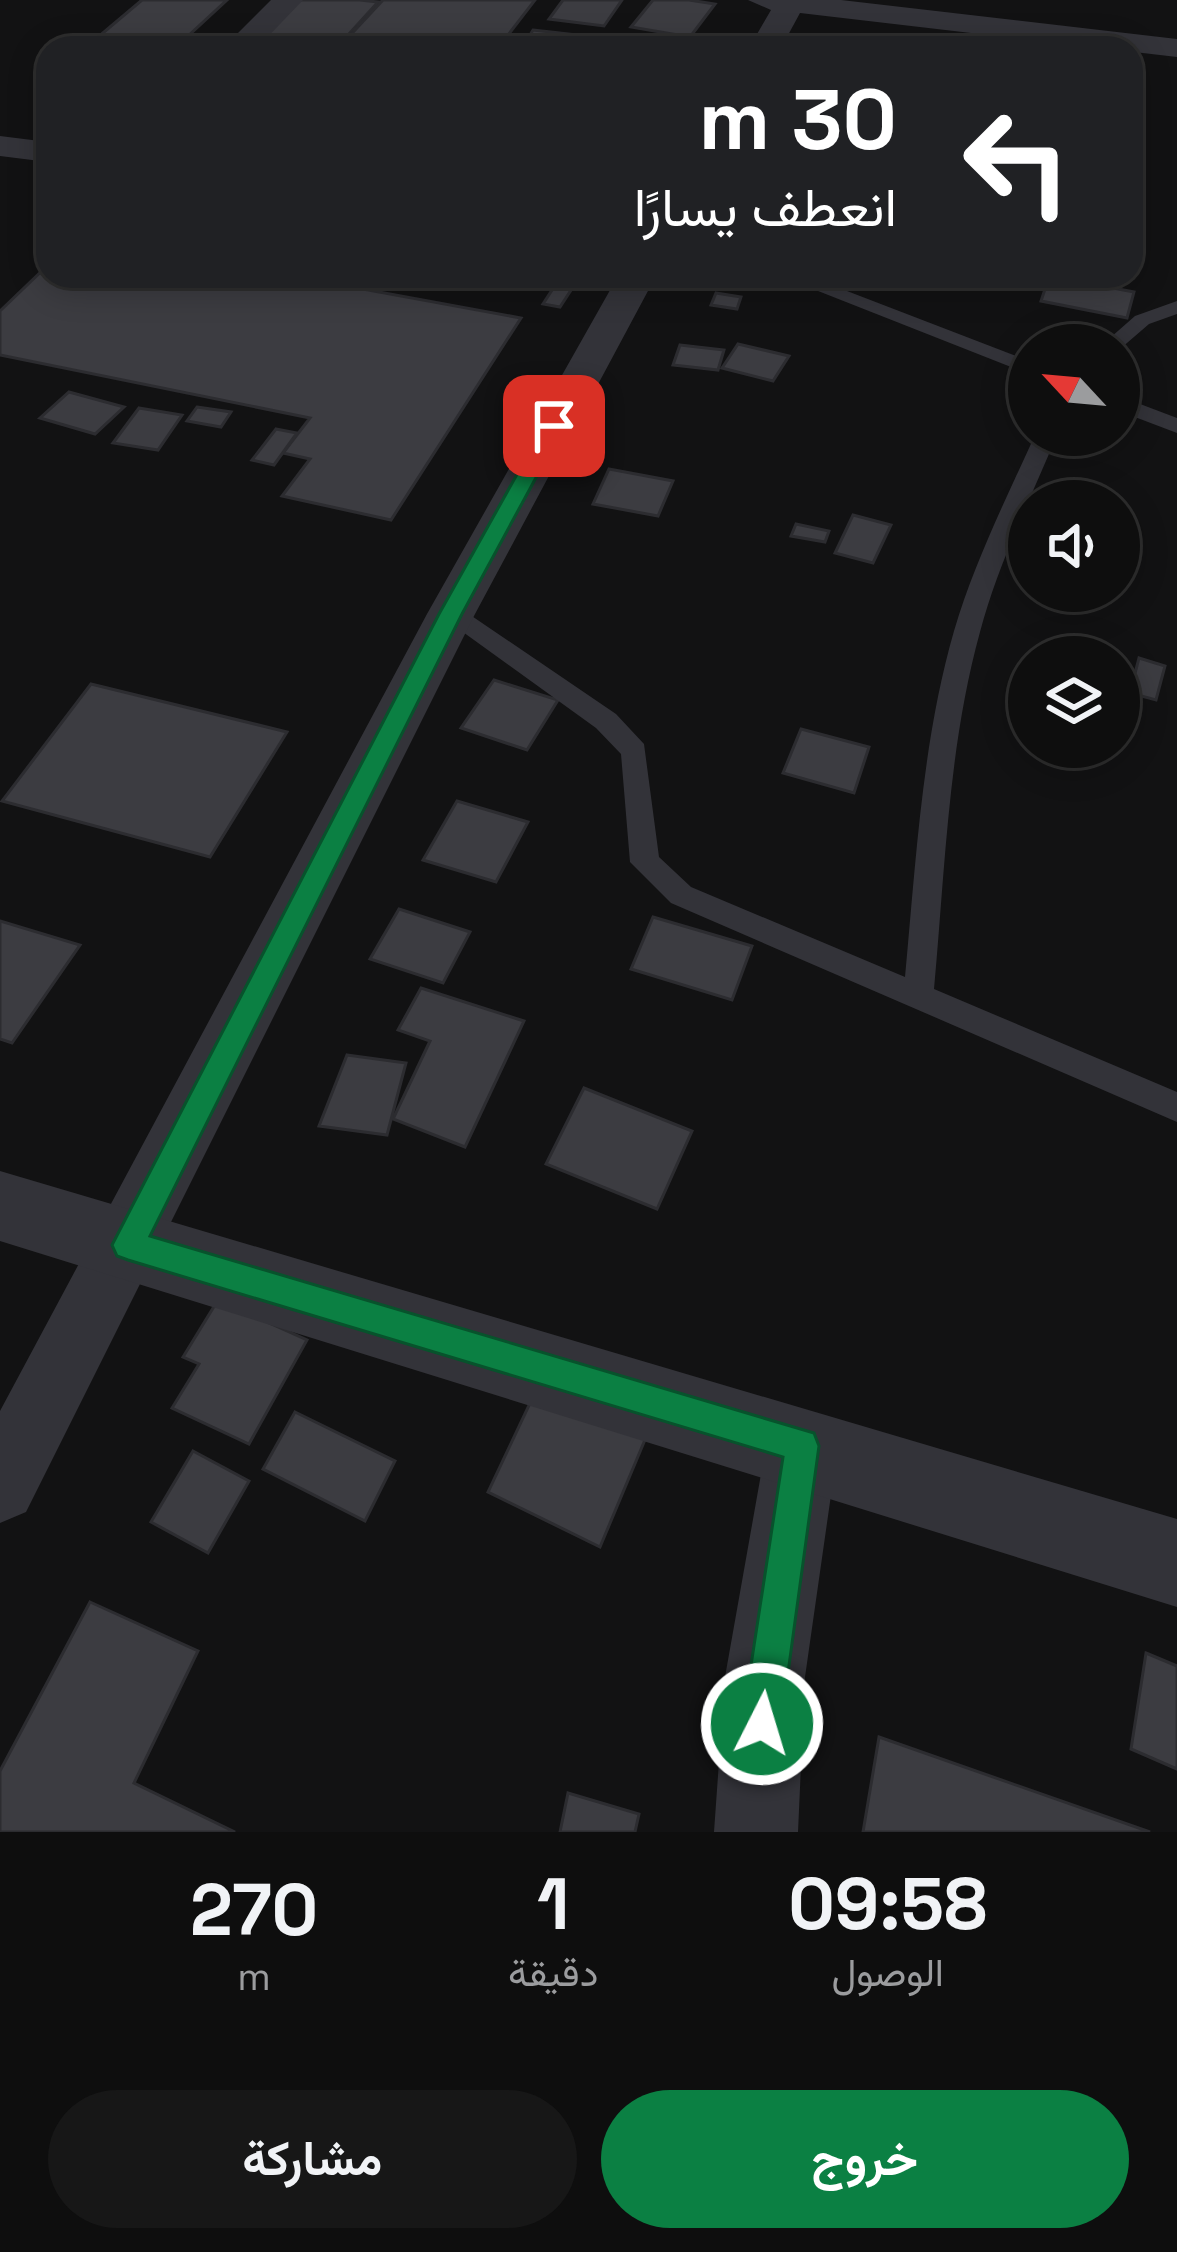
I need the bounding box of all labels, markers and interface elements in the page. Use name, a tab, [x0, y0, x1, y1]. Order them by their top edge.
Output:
text: 30 m	[698, 66, 897, 174]
icon: left	[939, 84, 1095, 240]
text: انعطف يسارًا	[634, 173, 897, 242]
north arrow	[1008, 324, 1140, 456]
map controls	[1008, 324, 1140, 768]
pin	[503, 375, 605, 477]
icon: arrive	[521, 393, 587, 459]
button: sound	[1008, 480, 1140, 612]
button: layers	[1008, 636, 1140, 768]
position arrow	[699, 1661, 825, 1787]
text: 1	[537, 1858, 569, 1950]
text: 09:58	[788, 1858, 987, 1950]
text: 270	[190, 1864, 318, 1956]
text: دقيقة	[508, 1948, 598, 1997]
text: الوصول	[831, 1948, 944, 1997]
text: m	[237, 1952, 271, 2001]
button: مشاركة	[48, 2090, 577, 2228]
button: خروج	[601, 2090, 1129, 2228]

